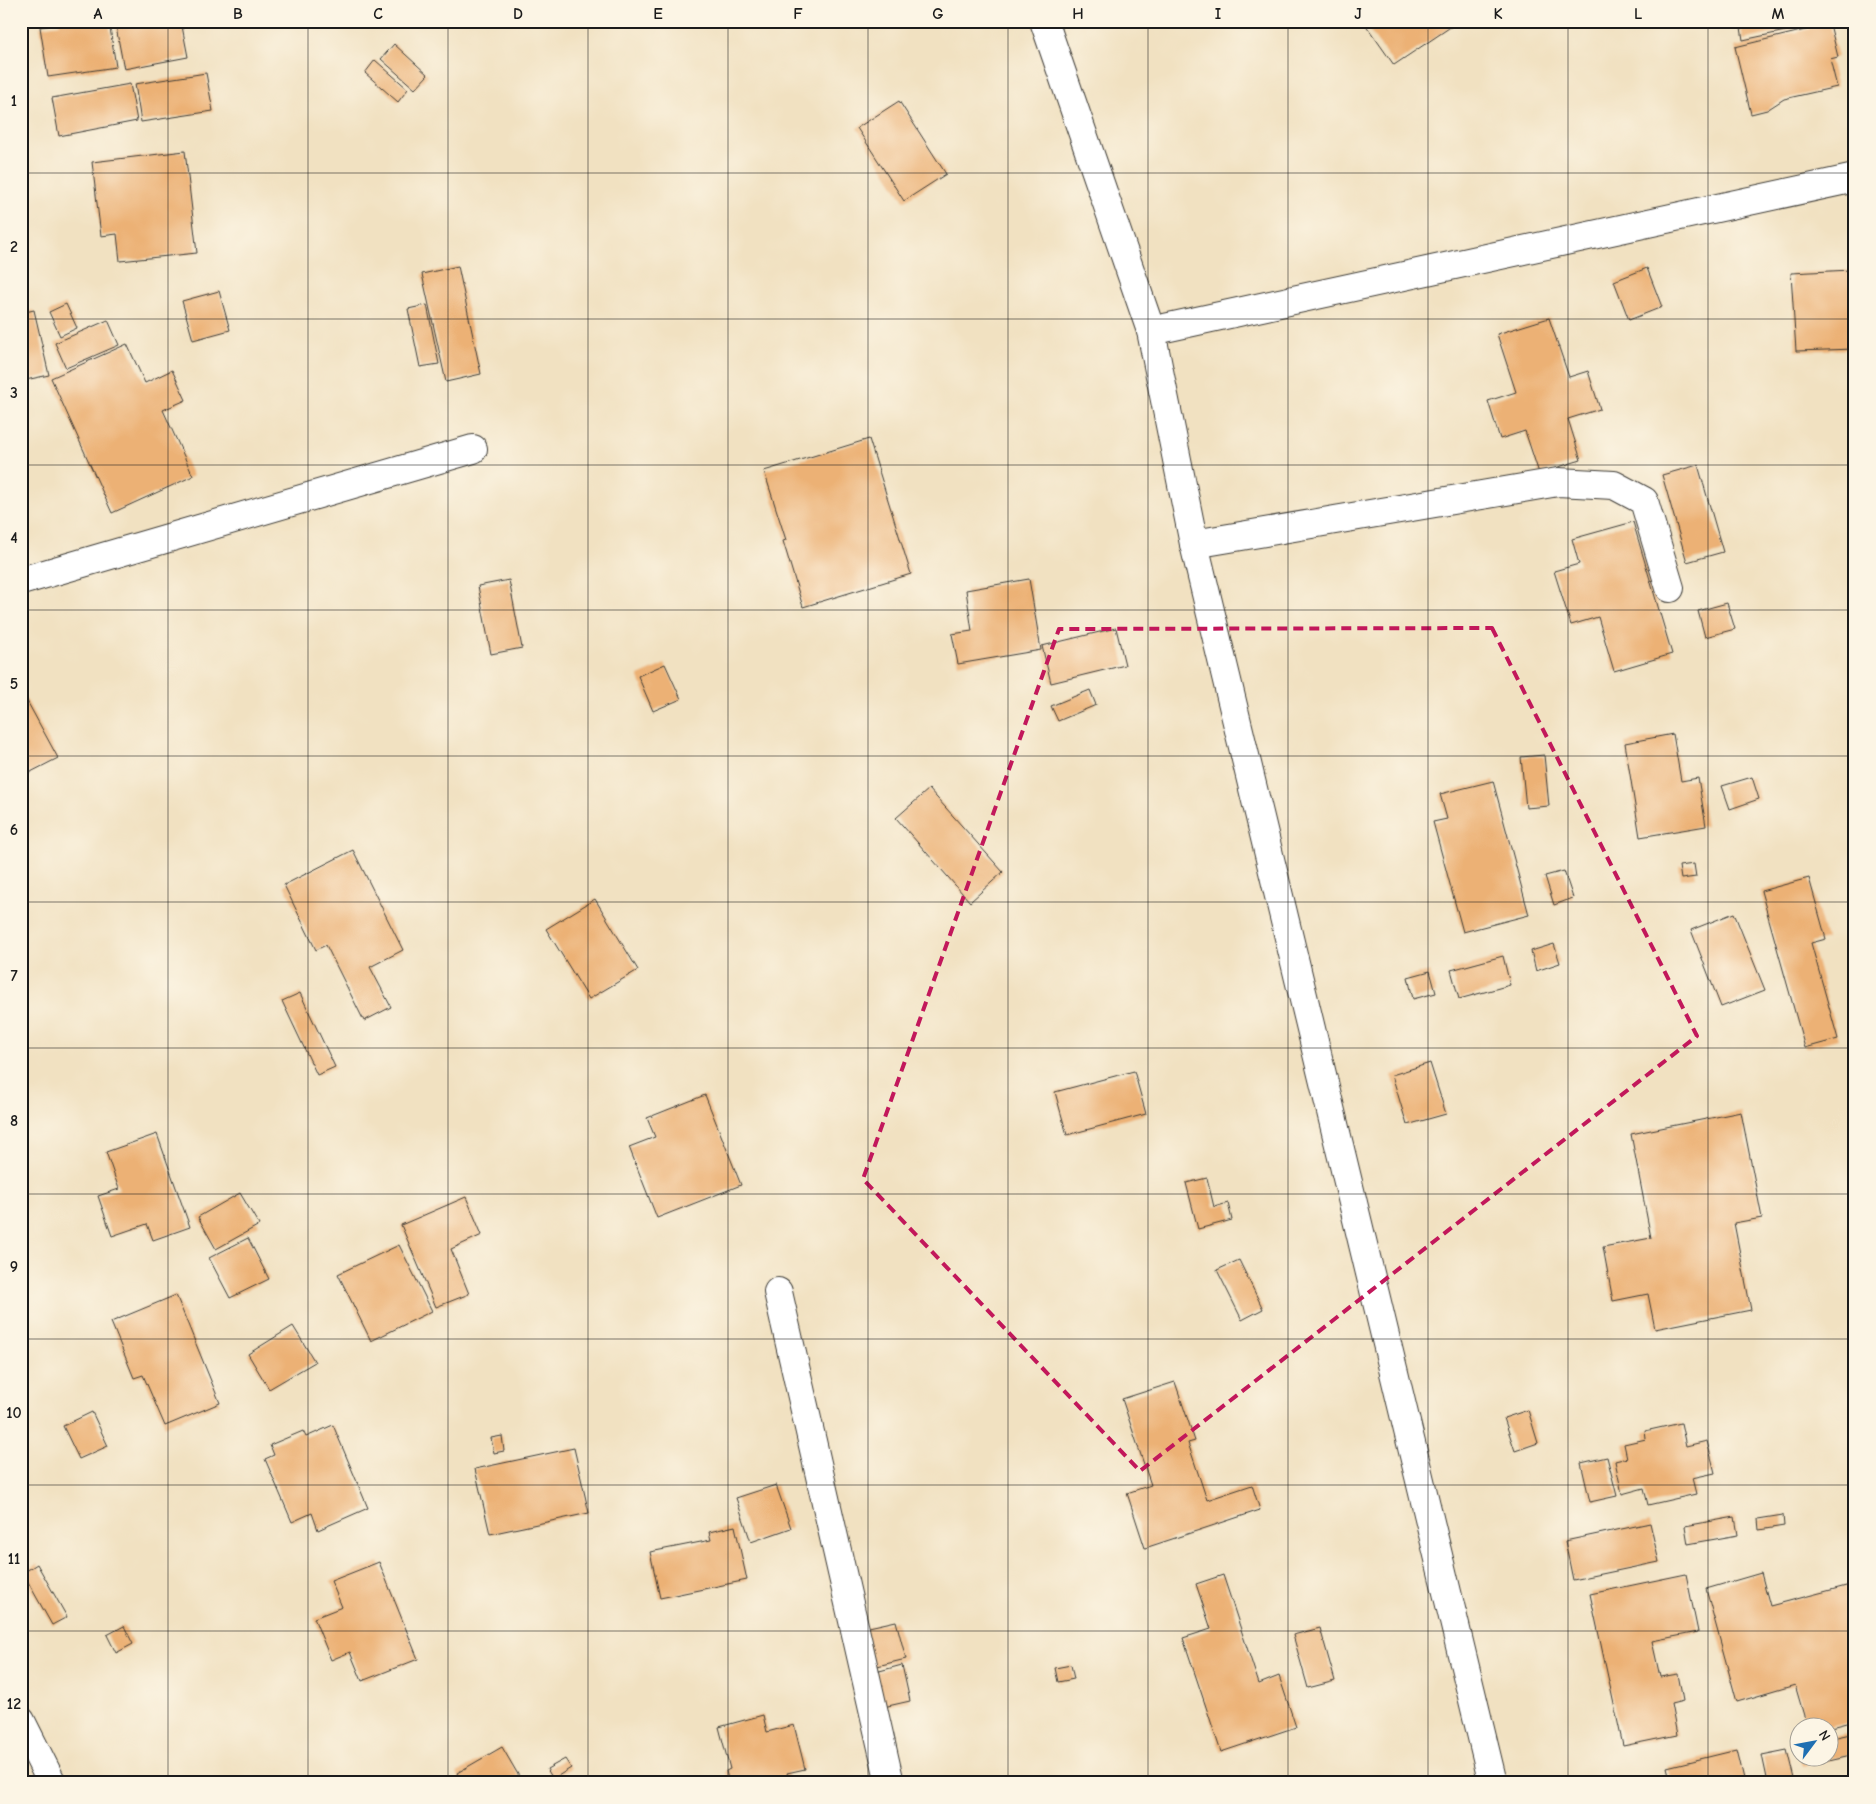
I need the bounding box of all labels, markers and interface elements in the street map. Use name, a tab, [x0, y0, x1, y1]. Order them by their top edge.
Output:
text: A	[94, 5, 103, 23]
text: B	[233, 5, 243, 23]
text: C	[373, 5, 383, 23]
text: D	[513, 5, 523, 23]
text: E	[653, 5, 663, 23]
text: F	[793, 5, 803, 23]
text: G	[932, 5, 944, 23]
text: H	[1072, 5, 1084, 23]
text: I	[1215, 5, 1221, 23]
text: J	[1354, 5, 1362, 23]
text: K	[1493, 5, 1503, 23]
text: L	[1634, 5, 1642, 23]
text: M	[1772, 5, 1785, 23]
text: 1	[11, 92, 17, 110]
text: 2	[10, 238, 18, 256]
text: 3	[10, 384, 18, 402]
text: 4	[10, 529, 18, 547]
text: 5	[10, 675, 18, 693]
text: 6	[10, 821, 18, 839]
text: 7	[10, 967, 18, 985]
text: 8	[10, 1112, 18, 1130]
text: 9	[10, 1258, 18, 1276]
text: 10	[6, 1404, 22, 1422]
text: 11	[8, 1550, 20, 1568]
text: 12	[7, 1695, 21, 1713]
north arrow	[1788, 1716, 1838, 1766]
text: N	[1815, 1727, 1834, 1744]

